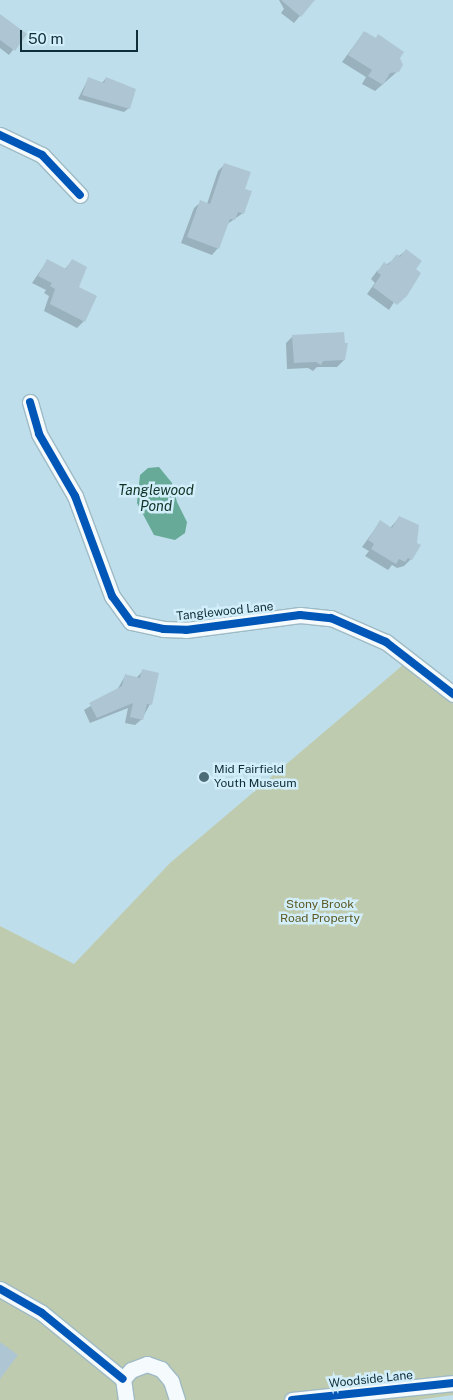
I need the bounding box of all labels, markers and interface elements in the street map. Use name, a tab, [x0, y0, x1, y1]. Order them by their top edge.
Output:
scale bar	[22, 20, 140, 52]
text: 50 m	[28, 30, 63, 47]
water label: Tanglewood Pond	[118, 482, 194, 514]
street label: Tanglewood Lane	[176, 600, 274, 624]
place label: Mid Fairfield Youth Museum	[214, 763, 297, 791]
marker: Mid Fairfield Youth Museum	[198, 771, 210, 783]
park label: Stony Brook Road Property	[280, 898, 360, 926]
street label: Woodside Lane	[328, 1368, 414, 1392]

